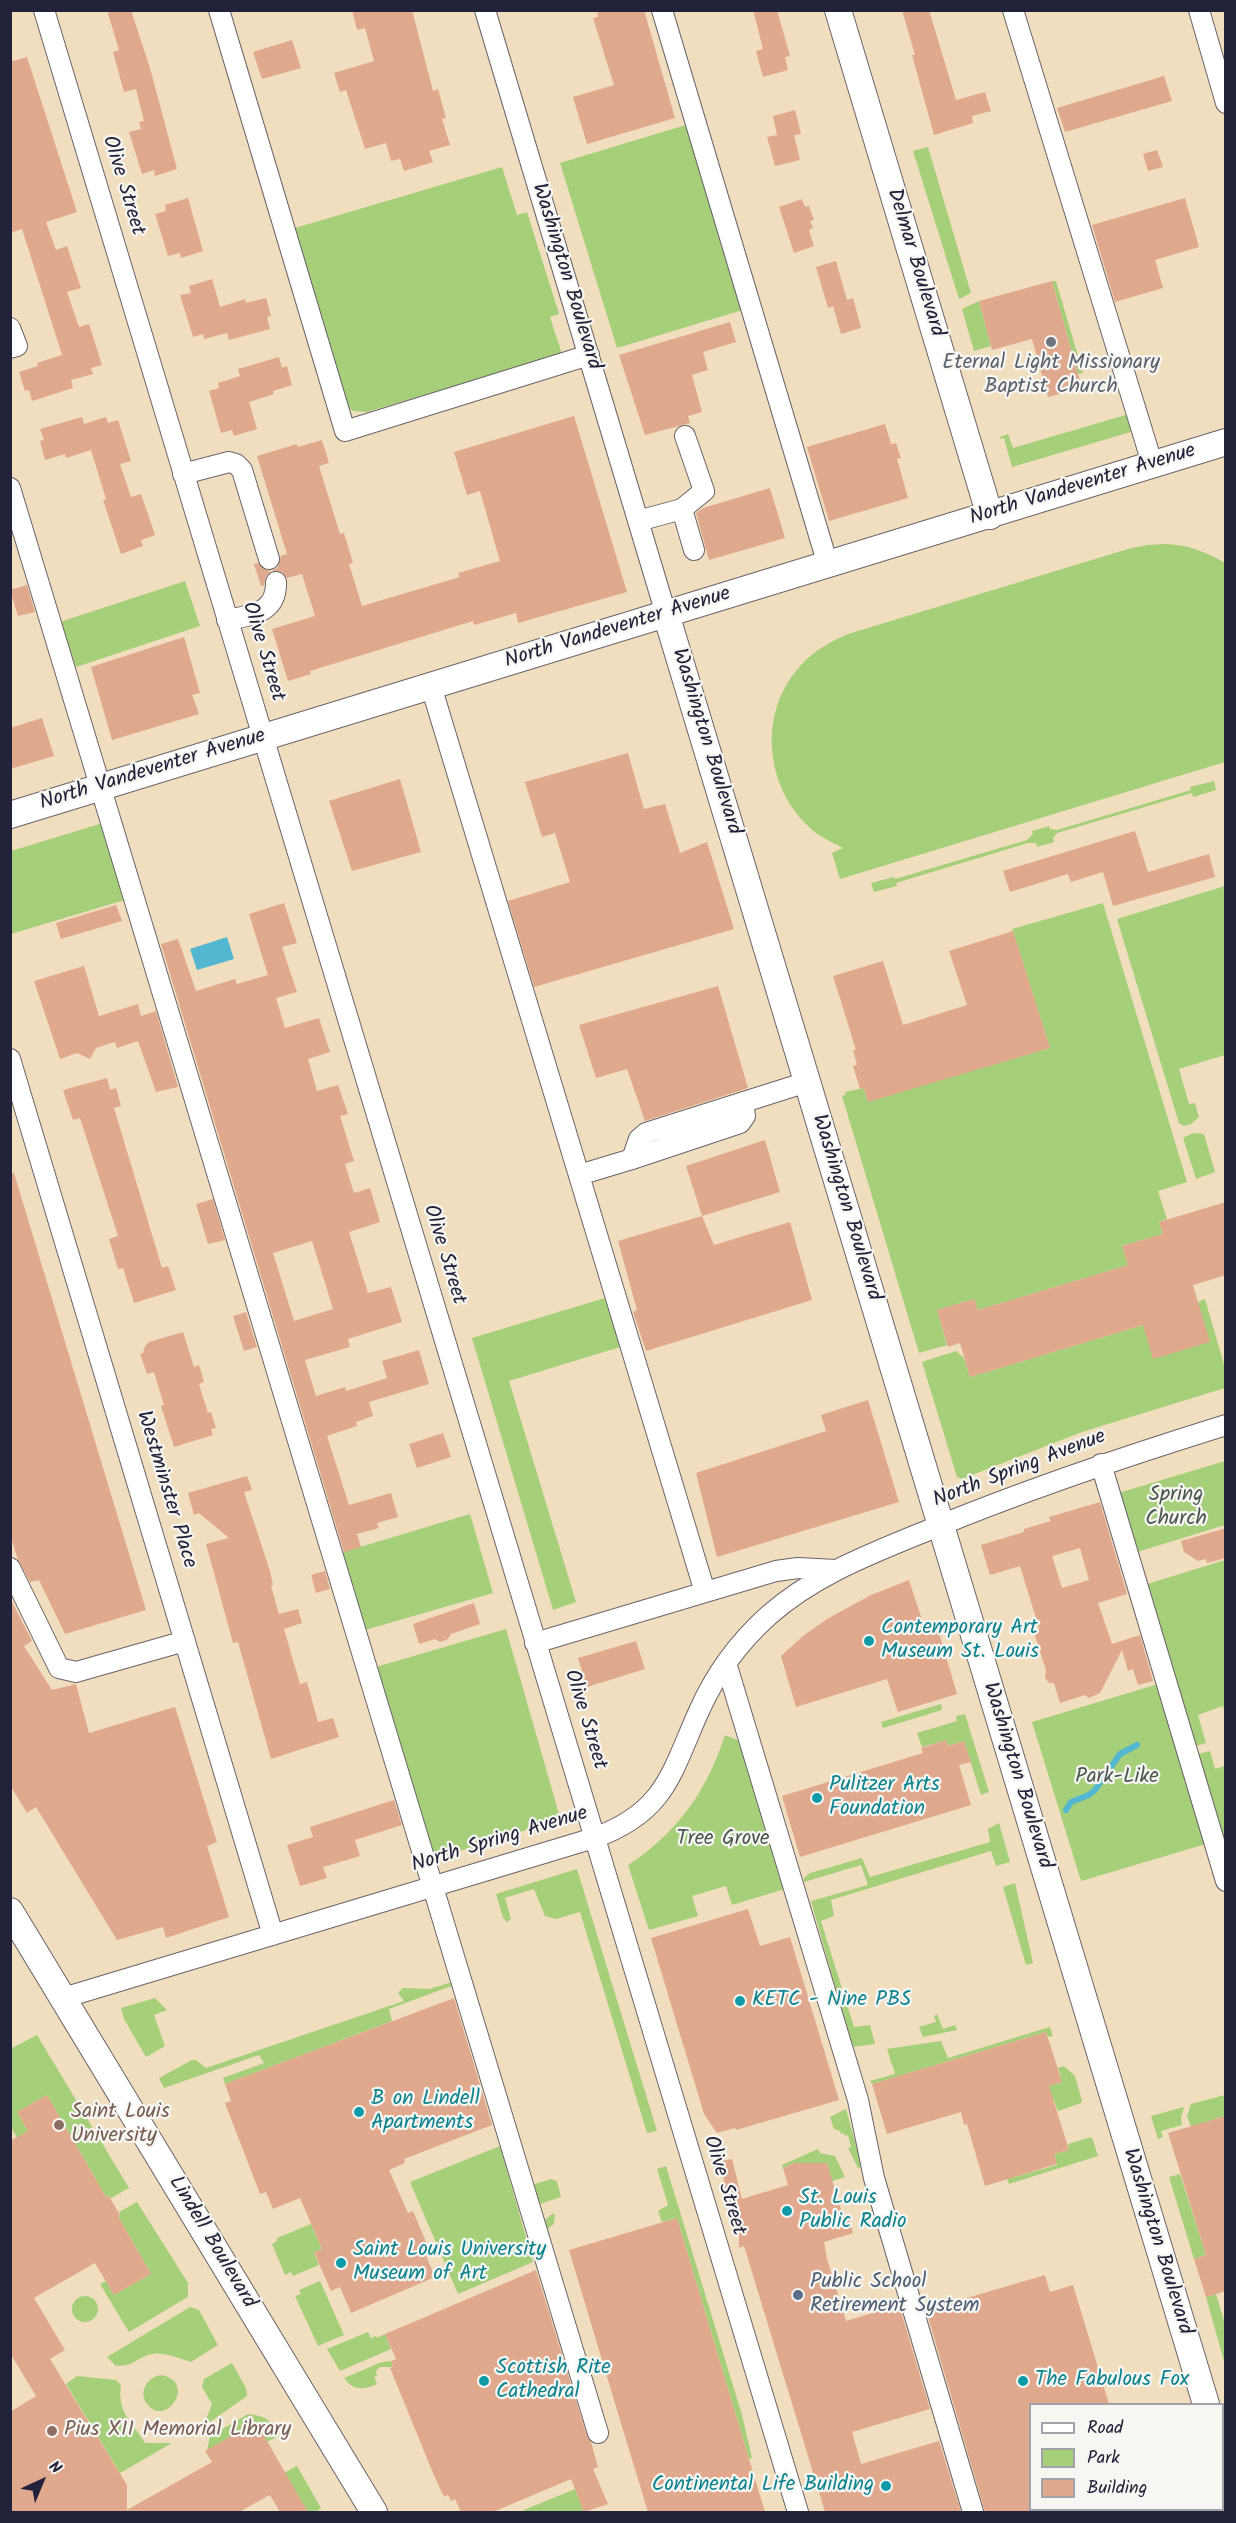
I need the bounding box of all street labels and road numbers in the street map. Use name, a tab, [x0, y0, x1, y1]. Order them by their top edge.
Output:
street label: Olive Street	[95, 133, 149, 239]
street label: Washington Boulevard	[525, 181, 605, 373]
street label: Delmar Boulevard	[879, 186, 949, 340]
street label: North Vandeventer Avenue	[967, 440, 1199, 532]
street label: North Vandeventer Avenue	[502, 583, 734, 675]
street label: Olive Street	[235, 599, 289, 705]
street label: Washington Boulevard	[665, 646, 745, 838]
street label: North Vandeventer Avenue	[37, 725, 269, 817]
street label: Washington Boulevard	[805, 1112, 885, 1304]
street label: Olive Street	[416, 1202, 470, 1308]
street label: Westminster Place	[129, 1408, 201, 1572]
street label: North Spring Avenue	[930, 1425, 1110, 1515]
street label: Olive Street	[557, 1667, 611, 1773]
street label: Washington Boulevard	[976, 1680, 1056, 1872]
street label: North Spring Avenue	[409, 1802, 591, 1880]
street label: Olive Street	[696, 2133, 750, 2239]
street label: Washington Boulevard	[1116, 2146, 1196, 2338]
street label: Lindell Boulevard	[162, 2172, 260, 2314]

